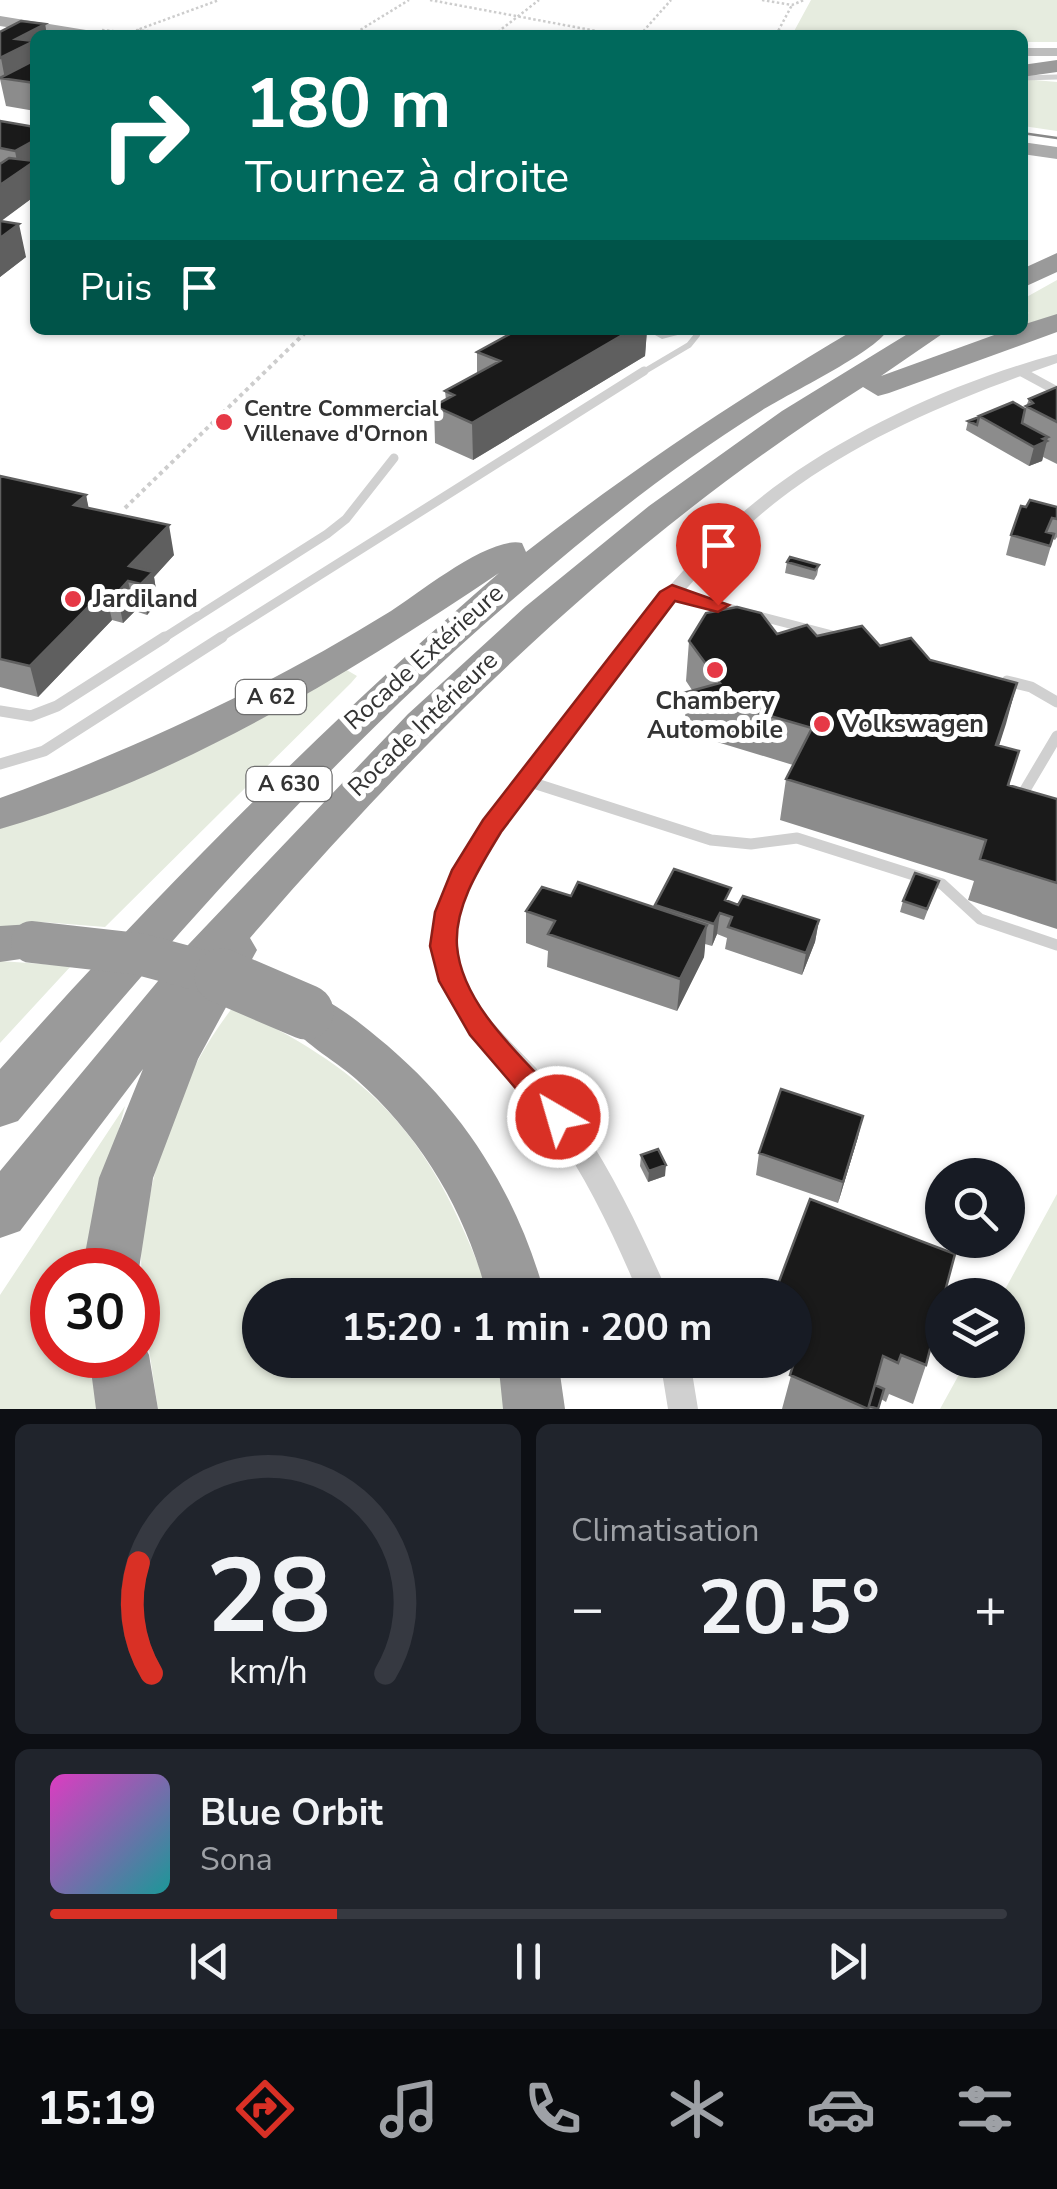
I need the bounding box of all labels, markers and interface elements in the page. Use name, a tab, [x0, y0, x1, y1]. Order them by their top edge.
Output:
text: 180 m	[245, 56, 451, 152]
icon: right	[80, 70, 210, 200]
text: Tournez à droite	[245, 147, 569, 208]
icon: arrive	[172, 260, 227, 315]
text: Puis	[80, 262, 152, 313]
place label: Centre Commercial Villenave d'Ornon	[243, 394, 439, 449]
marker: Centre Commercial Villenave d'Ornon	[213, 411, 235, 433]
pin	[676, 503, 761, 606]
icon: arrive	[691, 518, 746, 573]
street label: Rocade Extérieure	[337, 576, 511, 738]
place label: Jardiland	[92, 582, 198, 616]
marker: Jardiland	[62, 588, 84, 610]
street label: Rocade Intérieure	[341, 644, 505, 804]
marker: Chambery Automobile	[704, 659, 726, 681]
road number: A 62	[236, 680, 306, 714]
place label: Chambery Automobile	[647, 684, 783, 747]
place label: Volkswagen	[841, 707, 984, 741]
marker: Volkswagen	[811, 713, 833, 735]
road number: A 630	[246, 767, 332, 801]
position arrow	[506, 1065, 610, 1169]
map controls	[925, 1158, 1025, 1378]
button: search	[925, 1158, 1025, 1258]
speed limit sign: 30	[30, 1248, 160, 1378]
button: layers	[925, 1278, 1025, 1378]
text: 15:20 · 1 min · 200 m	[342, 1302, 712, 1353]
text: Climatisation	[571, 1509, 759, 1552]
text: 28	[206, 1526, 330, 1668]
text: 20.5°	[698, 1557, 880, 1659]
text: −	[571, 1571, 604, 1646]
text: +	[974, 1571, 1007, 1646]
text: km/h	[229, 1647, 307, 1696]
text: Blue Orbit	[200, 1787, 383, 1838]
text: Sona	[200, 1838, 273, 1881]
icon: previous	[182, 1934, 237, 1989]
icon: pause	[501, 1934, 556, 1989]
icon: next	[820, 1934, 875, 1989]
icon: directions	[230, 2074, 300, 2144]
icon: music	[374, 2074, 444, 2144]
icon: phone	[518, 2074, 588, 2144]
icon: climate	[662, 2074, 732, 2144]
icon: car	[806, 2074, 876, 2144]
icon: filters	[950, 2074, 1020, 2144]
text: 15:19	[37, 2079, 156, 2140]

